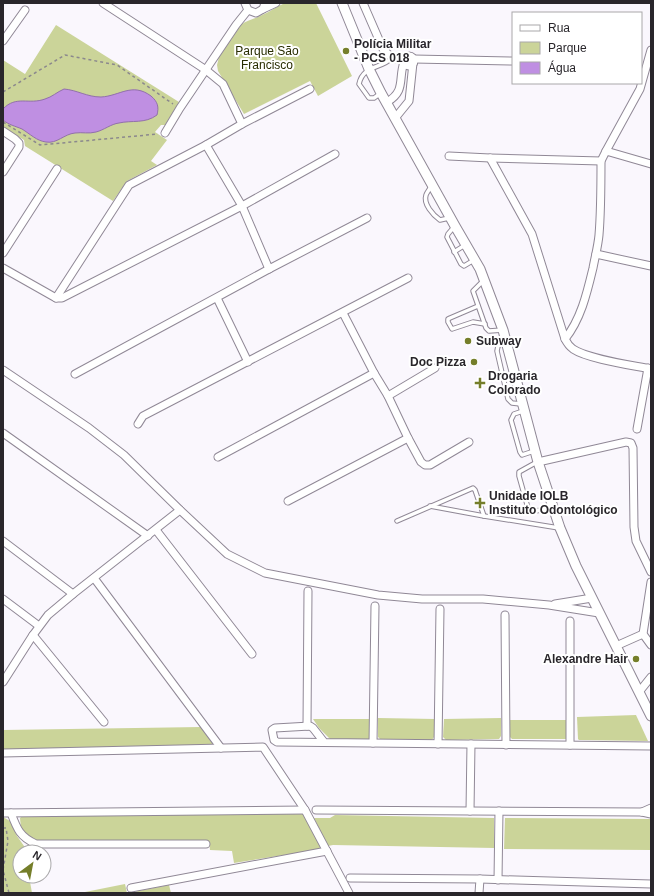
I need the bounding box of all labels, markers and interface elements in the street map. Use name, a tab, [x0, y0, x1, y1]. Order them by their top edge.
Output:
legend	[512, 12, 642, 84]
text: Rua	[548, 21, 570, 35]
place label: Polícia Militar - PCS 018	[354, 37, 432, 65]
text: Parque	[548, 41, 587, 55]
park label: Parque São Francisco	[235, 44, 299, 72]
marker: Polícia Militar - PCS 018	[341, 46, 351, 56]
text: Água	[548, 60, 576, 75]
place label: Subway	[476, 334, 522, 348]
marker: Subway	[463, 336, 473, 346]
place label: Doc Pizza	[410, 355, 466, 369]
marker: Doc Pizza	[469, 357, 479, 367]
place label: Drogaria Colorado	[488, 369, 541, 397]
marker: Drogaria Colorado	[475, 378, 485, 388]
place label: Unidade IOLB Instituto Odontológico	[489, 489, 618, 517]
marker: Unidade IOLB Instituto Odontológico	[474, 497, 486, 509]
place label: Alexandre Hair	[543, 652, 628, 666]
marker: Alexandre Hair	[631, 654, 641, 664]
north arrow	[12, 844, 52, 884]
text: N	[31, 848, 44, 863]

